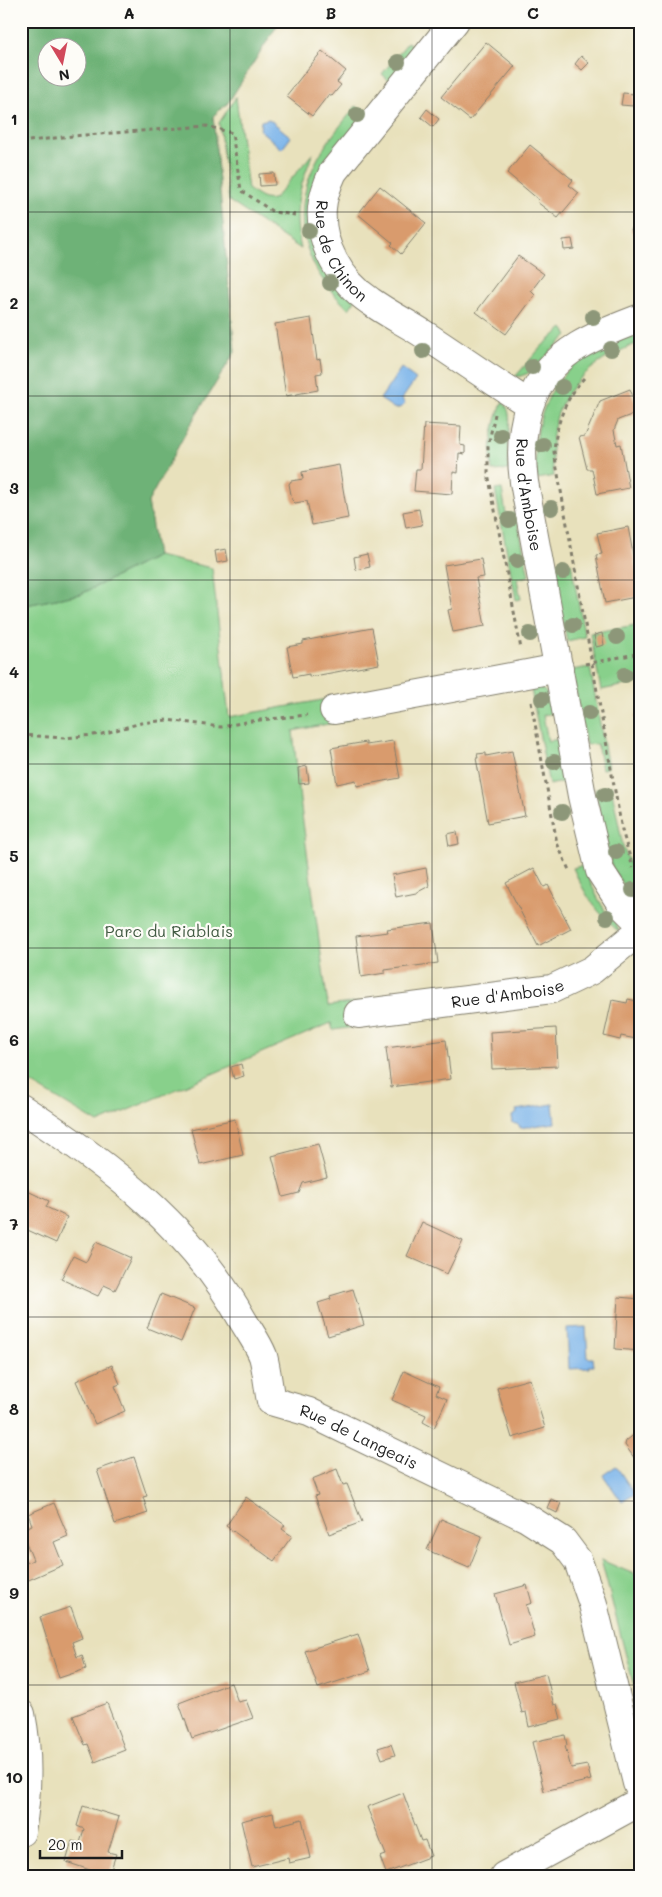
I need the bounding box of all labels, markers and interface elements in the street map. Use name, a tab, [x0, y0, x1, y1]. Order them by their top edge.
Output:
text: A	[123, 2, 135, 23]
text: B	[326, 2, 336, 23]
text: C	[527, 2, 539, 23]
north arrow	[38, 38, 88, 88]
text: N	[57, 65, 71, 86]
text: 1	[10, 108, 18, 129]
street label: Rue de Chinon	[312, 199, 372, 306]
text: 2	[10, 292, 19, 313]
street label: Rue d'Amboise	[512, 438, 548, 553]
text: 3	[9, 477, 19, 498]
text: 4	[9, 661, 19, 682]
text: 5	[9, 845, 19, 866]
park label: Parc du Riablais	[105, 920, 233, 941]
street label: Rue d'Amboise	[450, 974, 567, 1012]
text: 6	[9, 1029, 19, 1050]
text: 7	[10, 1213, 19, 1234]
text: 8	[9, 1398, 19, 1419]
street label: Rue de Langeais	[298, 1399, 421, 1473]
text: 9	[9, 1582, 19, 1603]
text: 10	[5, 1766, 23, 1787]
scale bar	[40, 1827, 122, 1859]
text: 20 m	[48, 1834, 82, 1854]

